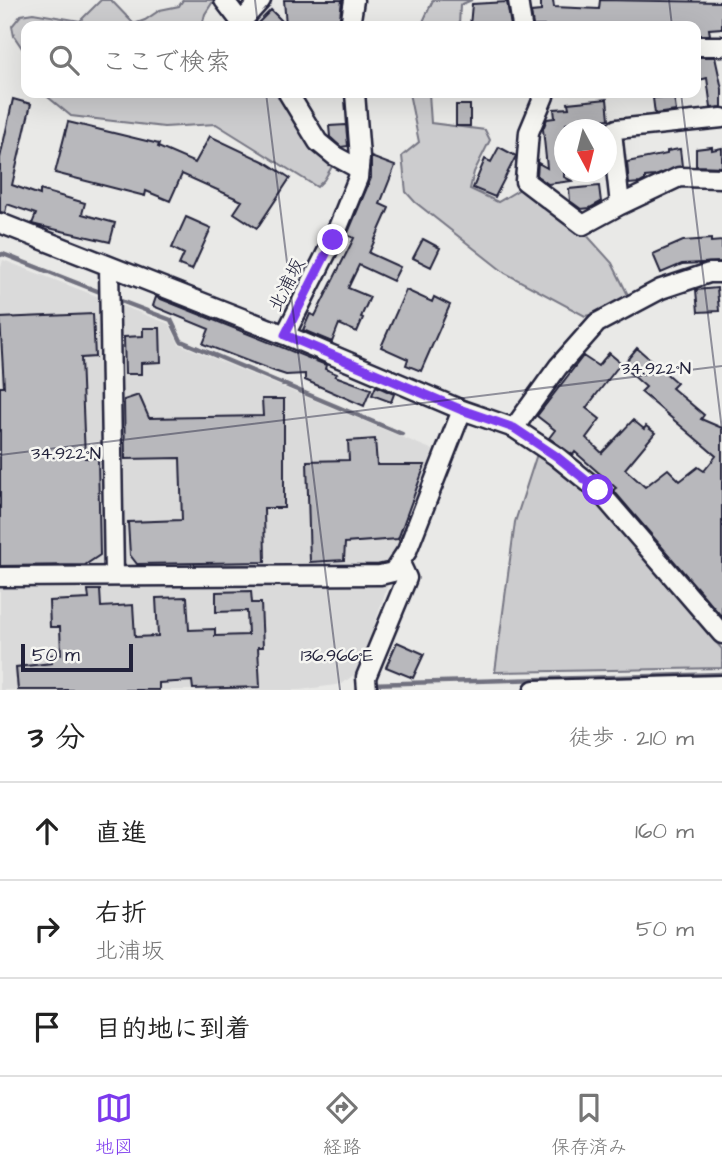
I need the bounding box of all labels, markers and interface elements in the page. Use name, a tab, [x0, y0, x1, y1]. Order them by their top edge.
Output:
search box	[21, 21, 701, 98]
icon: search	[45, 41, 83, 79]
text: ここで検索	[101, 44, 231, 80]
north arrow	[554, 119, 617, 182]
route end	[317, 224, 348, 255]
street label: 北浦坂	[262, 253, 312, 317]
text: 34.922°N	[621, 356, 691, 381]
text: 34.922°N	[31, 441, 101, 466]
route start	[582, 474, 613, 505]
scale bar	[21, 641, 133, 673]
text: 50 m	[32, 642, 80, 669]
text: 136.966°E	[301, 643, 374, 668]
text: 3 分	[28, 717, 85, 759]
text: 徒歩 · 210 m	[569, 722, 694, 754]
icon: ahead	[28, 812, 66, 850]
text: 直進	[95, 815, 147, 851]
text: 160 m	[635, 815, 694, 847]
text: 右折	[95, 895, 147, 931]
icon: right	[28, 910, 66, 948]
text: 50 m	[636, 913, 694, 945]
text: 北浦坂	[95, 935, 164, 967]
icon: arrive	[28, 1008, 66, 1046]
text: 目的地に到着	[95, 1011, 251, 1047]
tab: 地図	[95, 1089, 133, 1161]
tab: 経路	[323, 1089, 361, 1161]
tab: 保存済み	[551, 1089, 627, 1161]

